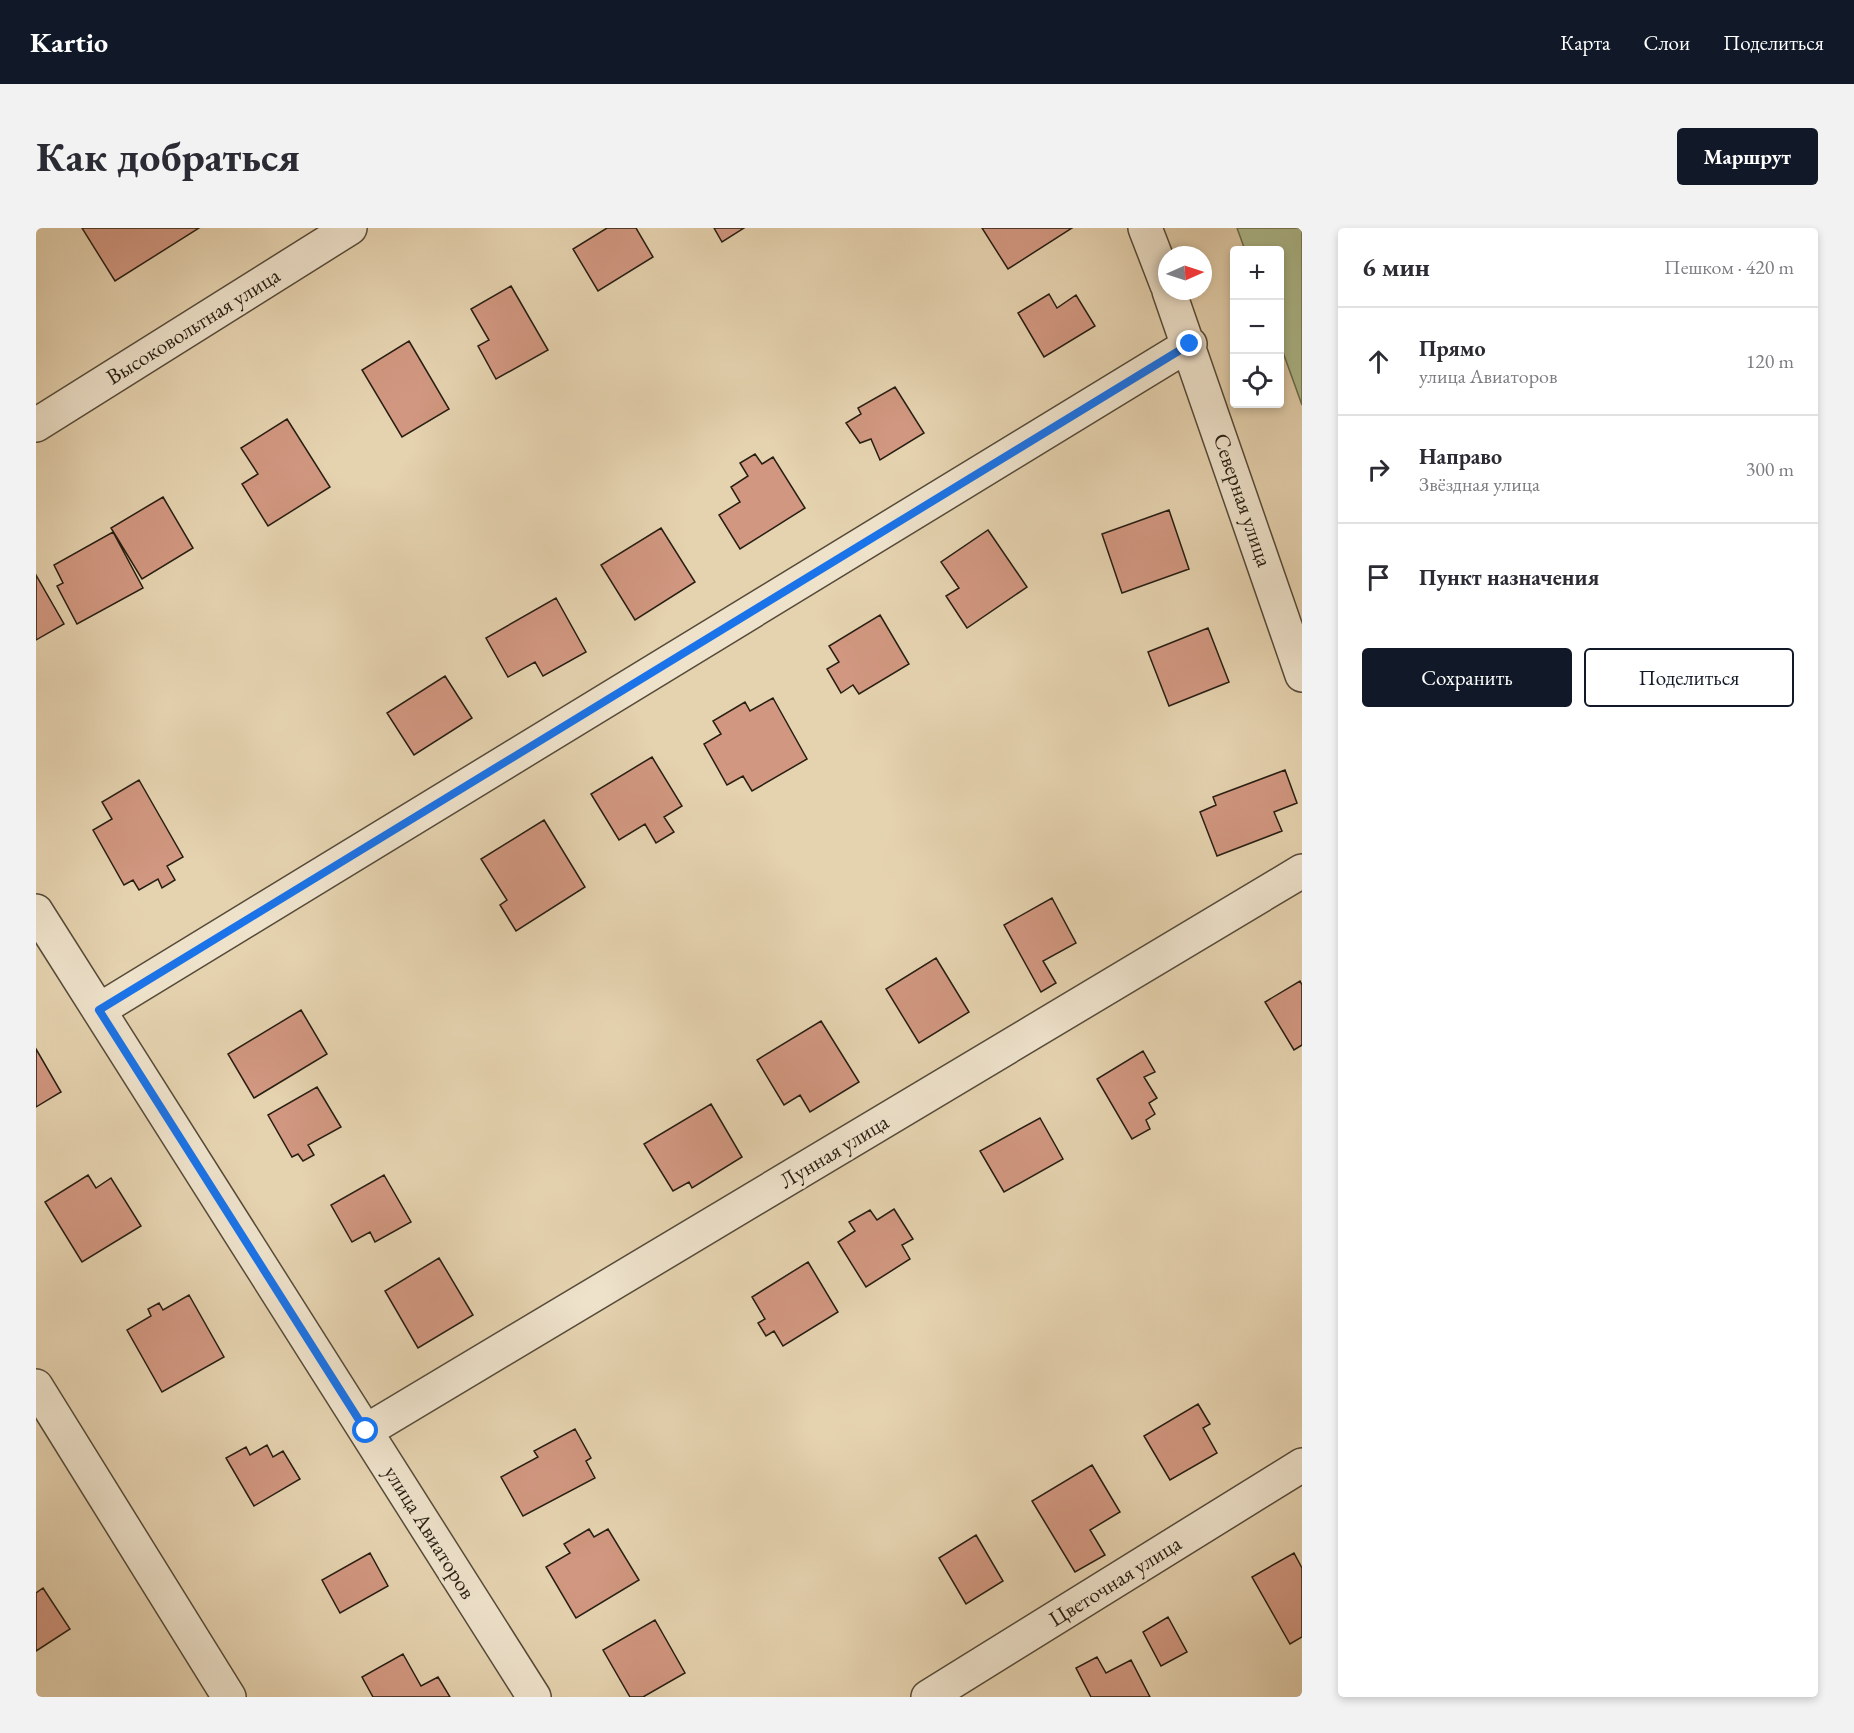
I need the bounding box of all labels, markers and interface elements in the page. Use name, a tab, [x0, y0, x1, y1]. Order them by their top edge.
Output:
text: Kartio	[30, 24, 108, 60]
text: Карта	[1560, 29, 1610, 56]
text: Слои	[1643, 29, 1690, 56]
text: Поделиться	[1723, 29, 1824, 56]
button: Маршрут	[1677, 128, 1818, 185]
text: Как добраться	[36, 129, 300, 184]
north arrow	[1158, 246, 1212, 300]
map controls	[1230, 246, 1284, 408]
button: +	[1230, 246, 1284, 300]
text: 6 мин	[1362, 250, 1430, 284]
text: Пешком · 420 m	[1664, 254, 1794, 280]
street label: Высоковольтная улица	[101, 261, 286, 391]
button: −	[1230, 300, 1284, 354]
route end	[1176, 330, 1202, 356]
text: Прямо	[1419, 334, 1486, 363]
icon: ahead	[1362, 345, 1395, 378]
text: 120 m	[1746, 348, 1794, 374]
button: locate	[1230, 354, 1284, 408]
text: улица Авиаторов	[1419, 363, 1557, 389]
street label: Северная улица	[1207, 429, 1279, 571]
text: Направо	[1419, 442, 1502, 471]
icon: right	[1362, 453, 1395, 486]
text: 300 m	[1746, 456, 1794, 482]
text: Звёздная улица	[1419, 471, 1540, 497]
icon: arrive	[1362, 561, 1395, 594]
text: Пункт назначения	[1419, 563, 1599, 592]
button: Сохранить	[1362, 648, 1572, 707]
button: Поделиться	[1584, 648, 1794, 707]
street label: Лунная улица	[774, 1107, 894, 1195]
route start	[352, 1417, 378, 1443]
street label: улица Авиаторов	[377, 1460, 483, 1604]
street label: Цветочная улица	[1043, 1529, 1187, 1633]

